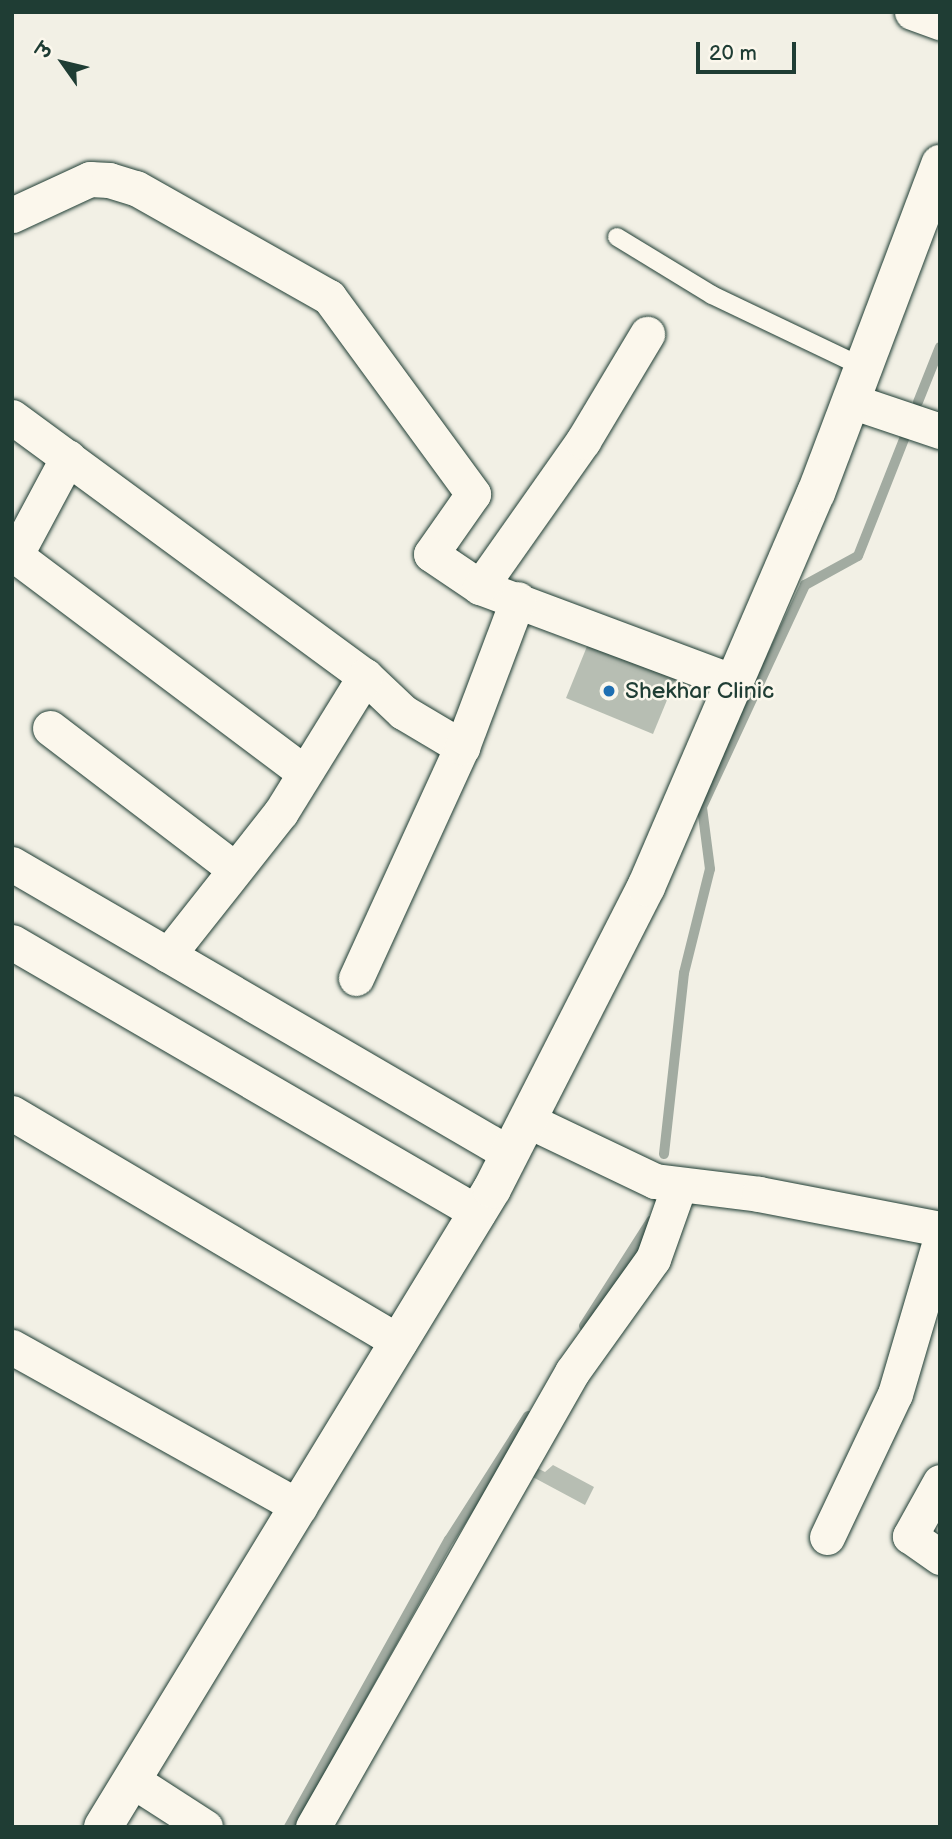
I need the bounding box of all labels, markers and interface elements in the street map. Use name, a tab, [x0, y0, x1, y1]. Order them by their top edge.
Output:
north arrow	[28, 28, 98, 98]
scale bar	[700, 28, 800, 72]
text: उ	[32, 39, 58, 63]
text: 20 m	[709, 41, 757, 66]
place label: Shekhar Clinic	[625, 677, 774, 705]
marker: Shekhar Clinic	[599, 681, 619, 701]

